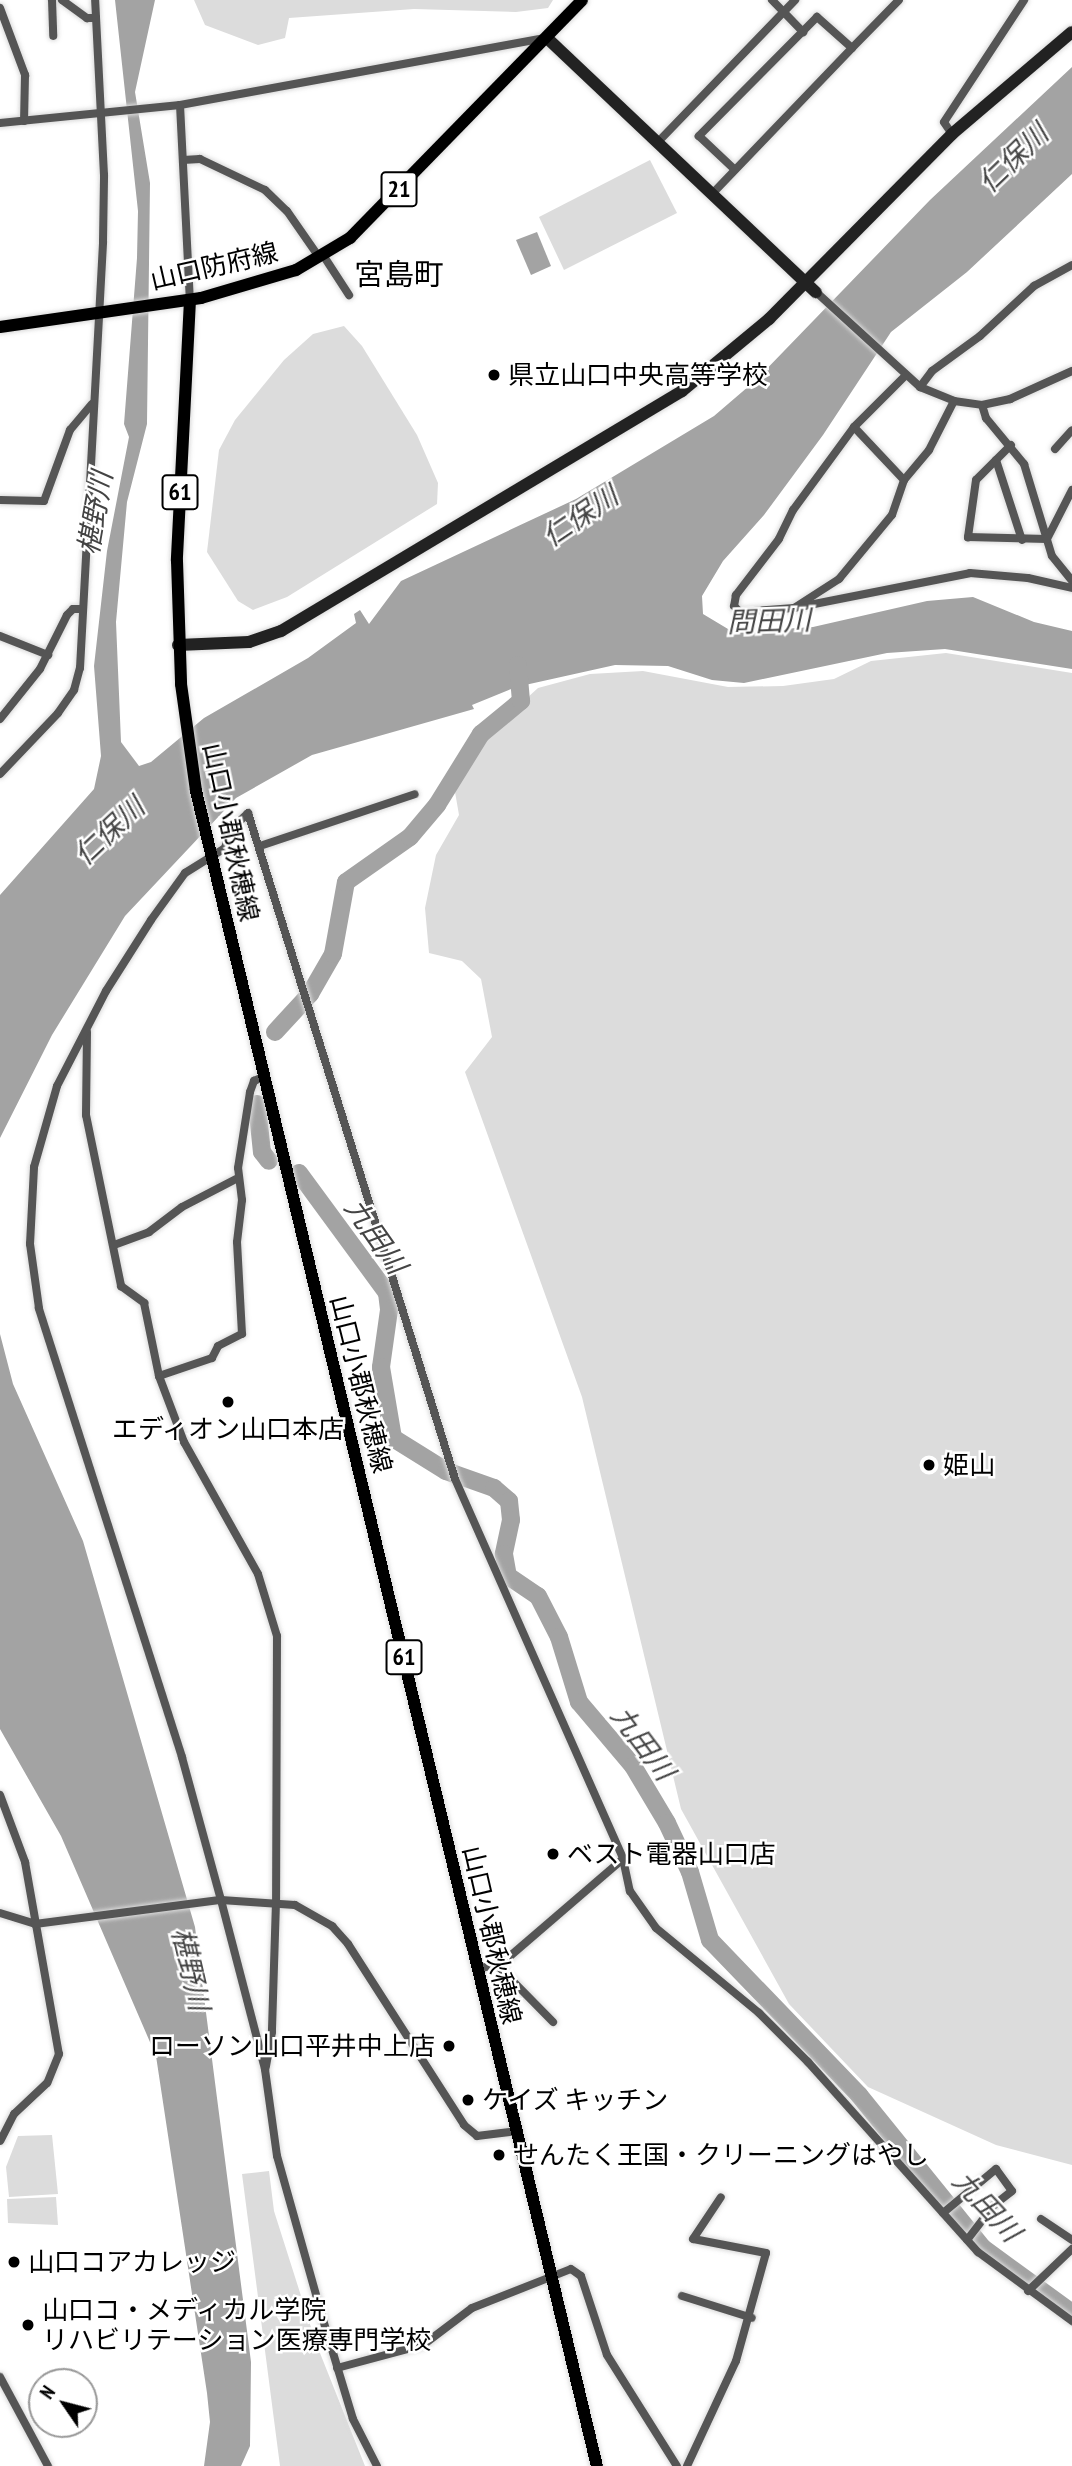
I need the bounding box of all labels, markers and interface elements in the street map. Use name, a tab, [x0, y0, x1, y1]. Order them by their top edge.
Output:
water label: 仁保川	[971, 117, 1055, 199]
road number: 21	[380, 168, 418, 210]
street label: 山口防府線	[147, 236, 281, 296]
district label: 宮島町	[354, 256, 444, 292]
place label: 県立山口中央高等学校	[508, 359, 768, 391]
marker: 県立山口中央高等学校	[486, 367, 502, 383]
water label: 椹野川	[71, 469, 119, 557]
road number: 61	[161, 472, 199, 512]
water label: 仁保川	[536, 479, 624, 553]
water label: 問田川	[726, 603, 812, 639]
street label: 山口小郡秋穂線	[197, 740, 265, 924]
water label: 仁保川	[67, 790, 151, 872]
water label: 九田川	[338, 1192, 414, 1280]
street label: 山口小郡秋穂線	[324, 1292, 398, 1476]
marker: エディオン山口本店	[220, 1394, 236, 1410]
place label: エディオン山口本店	[111, 1413, 345, 1445]
place label: 姫山	[943, 1449, 995, 1481]
marker: 姫山	[921, 1457, 937, 1473]
road number: 61	[385, 1637, 423, 1678]
water label: 九田川	[604, 1699, 682, 1787]
place label: ベスト電器山口店	[567, 1838, 775, 1870]
street label: 山口小郡秋穂線	[456, 1843, 528, 2027]
marker: ベスト電器山口店	[545, 1846, 561, 1862]
water label: 椹野川	[165, 1924, 217, 2014]
place label: ローソン山口平井中上店	[149, 2030, 435, 2062]
marker: ローソン山口平井中上店	[441, 2038, 457, 2054]
place label: ケイズ キッチン	[482, 2084, 670, 2116]
marker: ケイズ キッチン	[460, 2092, 476, 2108]
place label: せんたく王国・クリーニングはやし	[513, 2139, 929, 2171]
marker: せんたく王国・クリーニングはやし	[491, 2147, 507, 2163]
water label: 九田川	[946, 2164, 1028, 2248]
place label: 山口コアカレッジ	[28, 2246, 236, 2278]
marker: 山口コアカレッジ	[6, 2254, 22, 2270]
place label: 山口コ・メディカル学院 リハビリテーション医療専門学校	[42, 2294, 432, 2356]
marker: 山口コ・メディカル学院 リハビリテーション医療専門学校	[20, 2317, 36, 2333]
north arrow	[28, 2368, 98, 2438]
text: N	[35, 2381, 60, 2403]

